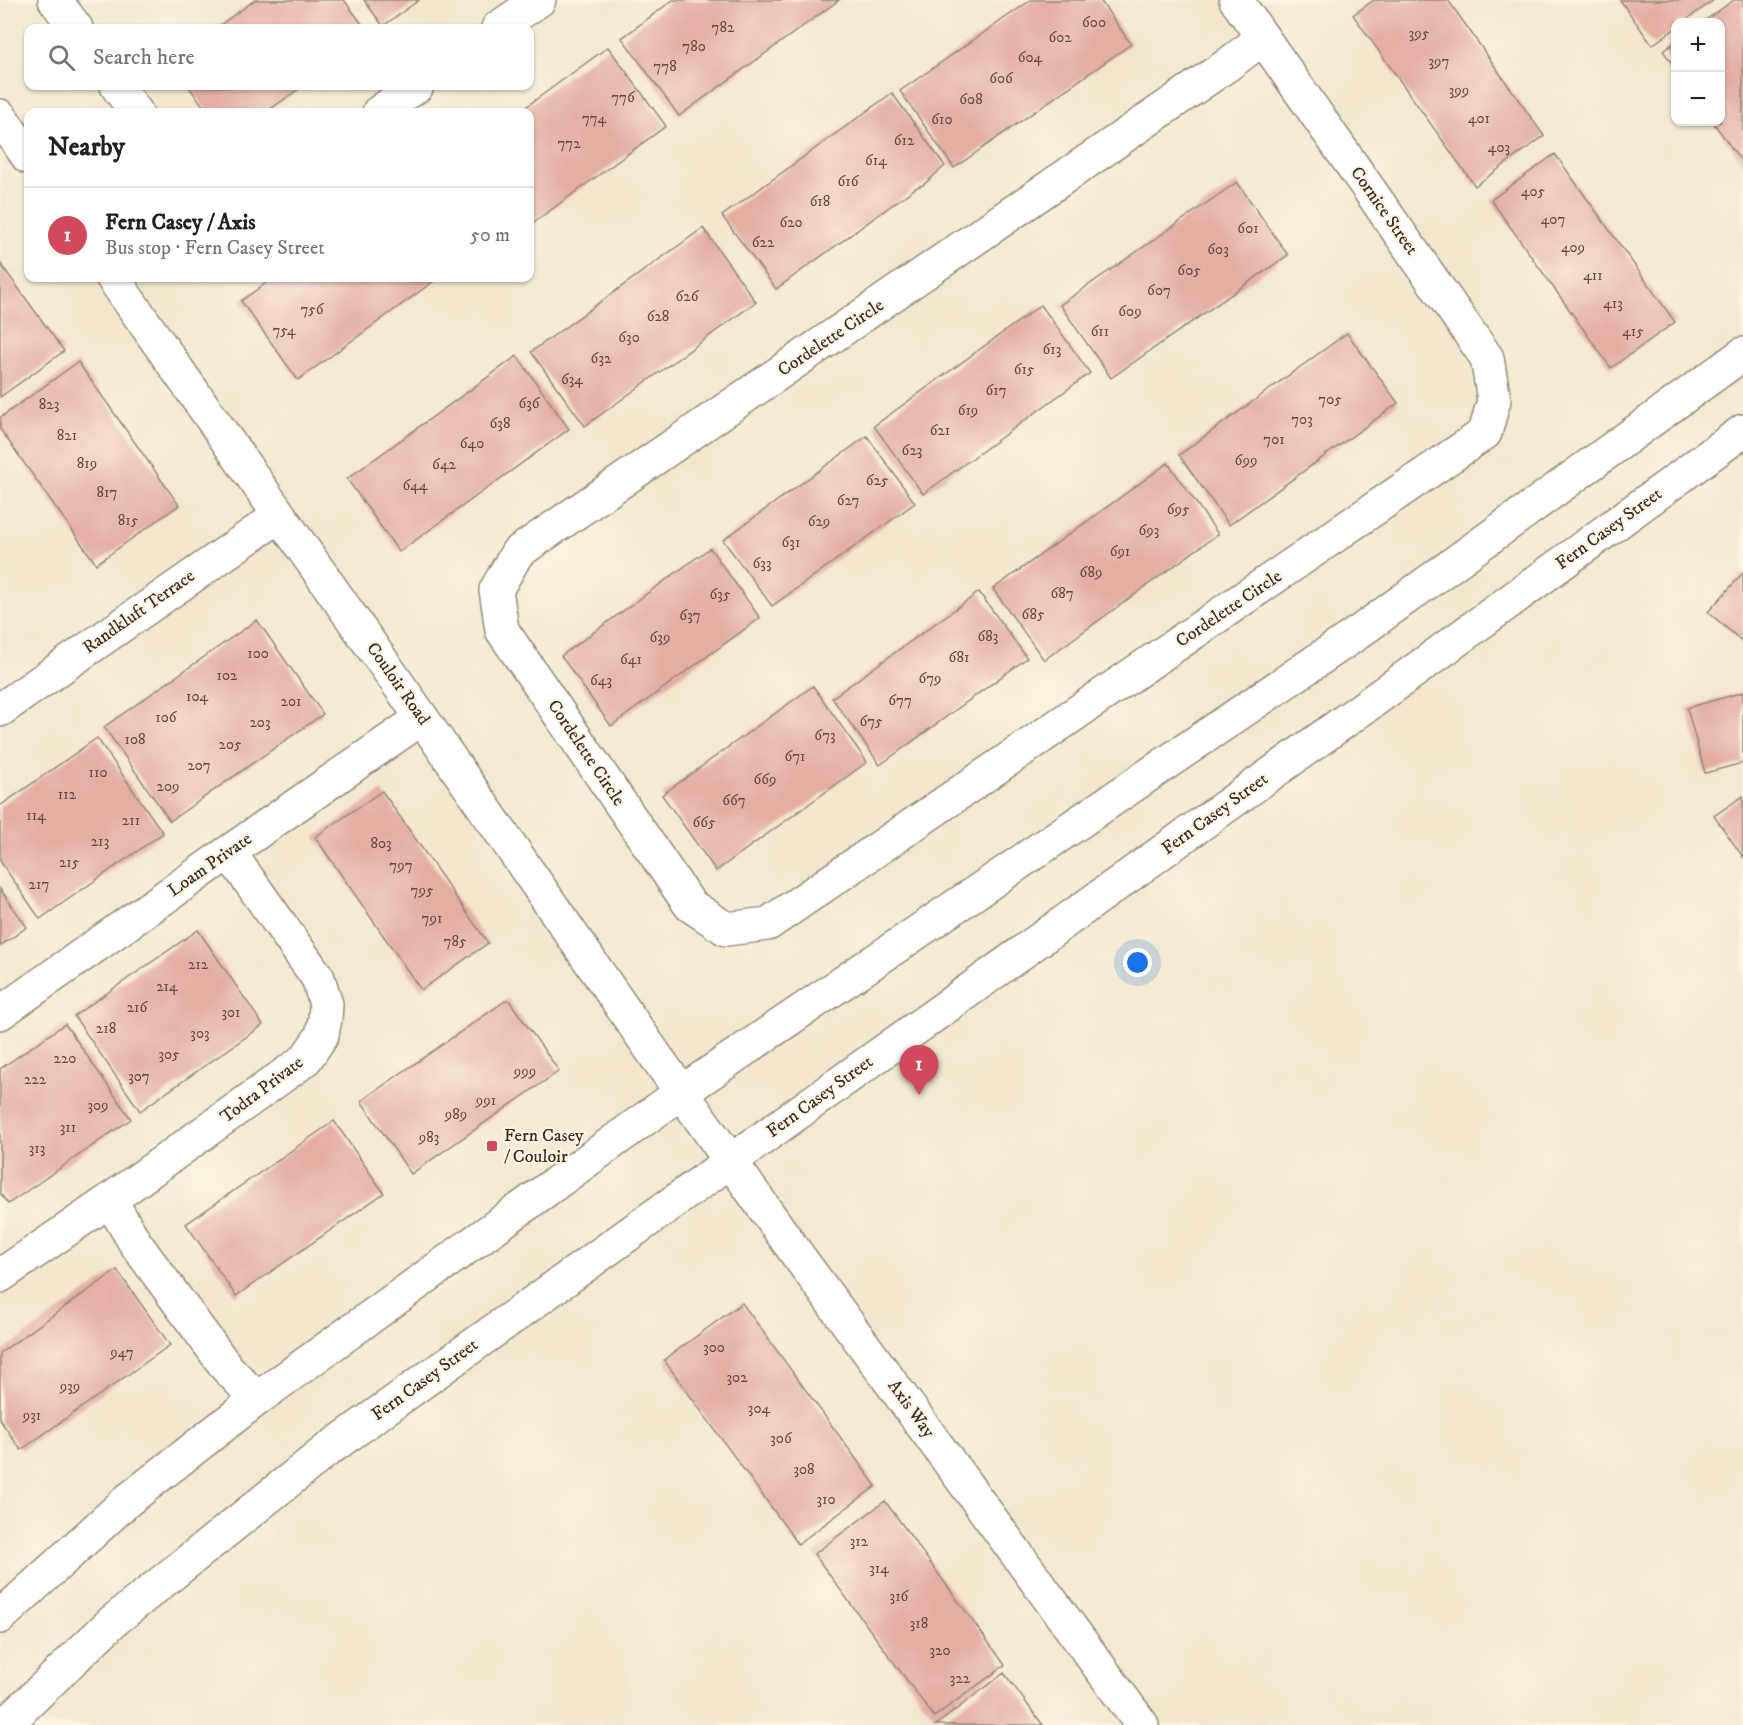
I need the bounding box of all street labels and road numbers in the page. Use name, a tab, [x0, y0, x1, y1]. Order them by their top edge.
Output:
street label: Cornice Street	[1345, 162, 1423, 260]
street label: Cordelette Circle	[774, 294, 888, 382]
street label: Fern Casey Street	[1552, 483, 1667, 575]
street label: Randkluft Terrace	[79, 565, 199, 659]
street label: Cordelette Circle	[1172, 565, 1286, 653]
street label: Couloir Road	[361, 638, 435, 730]
street label: Cordelette Circle	[542, 696, 630, 810]
street label: Fern Casey Street	[1158, 768, 1273, 860]
street label: Loam Private	[164, 828, 256, 902]
street label: Fern Casey Street	[763, 1051, 878, 1143]
street label: Todra Private	[216, 1052, 308, 1128]
street label: Fern Casey Street	[368, 1334, 483, 1426]
street label: Axis Way	[883, 1376, 940, 1443]

